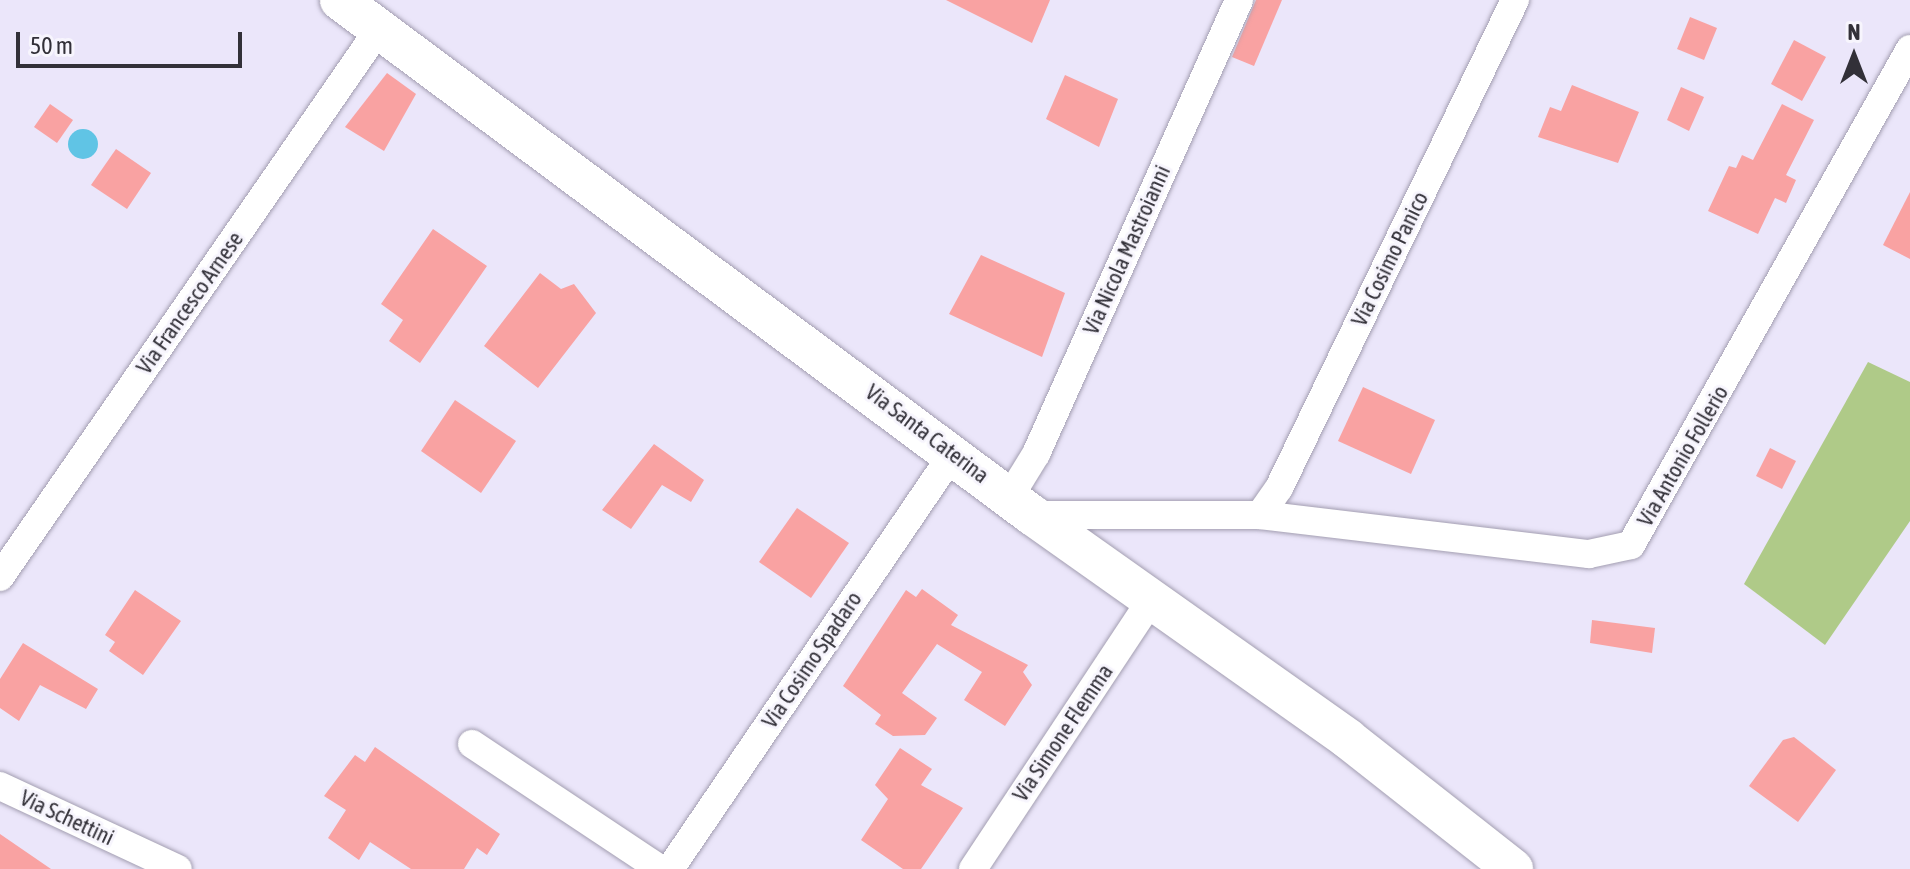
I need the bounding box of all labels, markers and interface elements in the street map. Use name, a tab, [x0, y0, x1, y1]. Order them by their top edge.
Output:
scale bar	[20, 16, 246, 66]
north arrow	[1814, 16, 1894, 96]
text: N	[1848, 19, 1860, 45]
text: 50 m	[30, 32, 73, 59]
street label: Via Nicola Mastroianni	[1078, 161, 1176, 339]
street label: Via Cosimo Panico	[1346, 188, 1434, 330]
street label: Via Francesco Arnese	[131, 227, 249, 379]
street label: Via Santa Caterina	[860, 379, 994, 489]
street label: Via Antonio Follerio	[1632, 381, 1734, 531]
street label: Via Cosimo Spadaro	[757, 587, 867, 733]
street label: Via Simone Flemma	[1007, 659, 1119, 807]
street label: Via Schettini	[16, 785, 118, 851]

